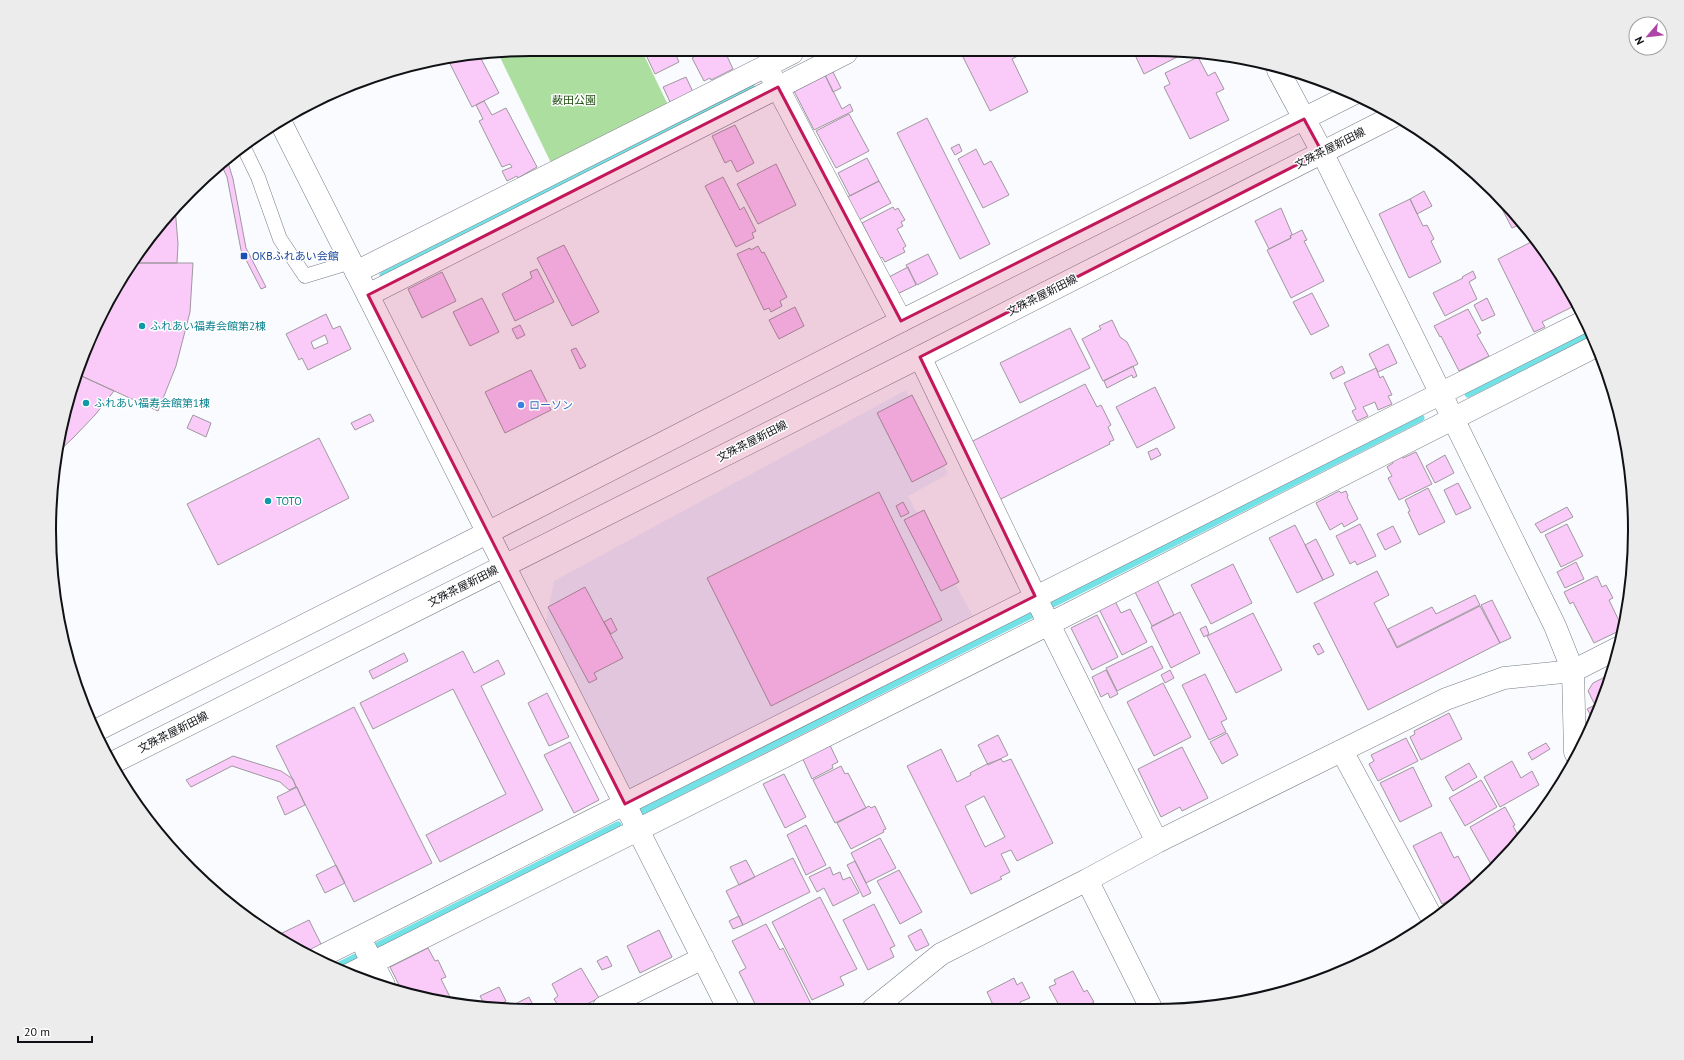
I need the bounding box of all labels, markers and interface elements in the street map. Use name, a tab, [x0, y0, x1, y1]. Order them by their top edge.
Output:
north arrow	[1628, 16, 1668, 56]
text: N	[1631, 34, 1647, 47]
park label: 薮田公園	[552, 93, 596, 107]
street label: 文殊茶屋新田線	[1293, 124, 1367, 172]
place label: OKBふれあい会館	[252, 249, 339, 263]
marker: OKBふれあい会館	[239, 251, 249, 261]
street label: 文殊茶屋新田線	[1005, 271, 1079, 319]
place label: ふれあい福寿会館第2棟	[150, 319, 266, 333]
marker: ふれあい福寿会館第2棟	[137, 321, 147, 331]
place label: ふれあい福寿会館第1棟	[94, 396, 210, 410]
marker: ふれあい福寿会館第1棟	[81, 398, 91, 408]
place label: ローソン	[529, 398, 573, 412]
marker: ローソン	[516, 400, 526, 410]
street label: 文殊茶屋新田線	[715, 417, 789, 465]
place label: TOTO	[276, 494, 302, 508]
marker: TOTO	[263, 496, 273, 506]
street label: 文殊茶屋新田線	[426, 562, 500, 610]
street label: 文殊茶屋新田線	[136, 708, 210, 756]
scale bar	[18, 1018, 92, 1044]
text: 20 m	[24, 1024, 50, 1039]

